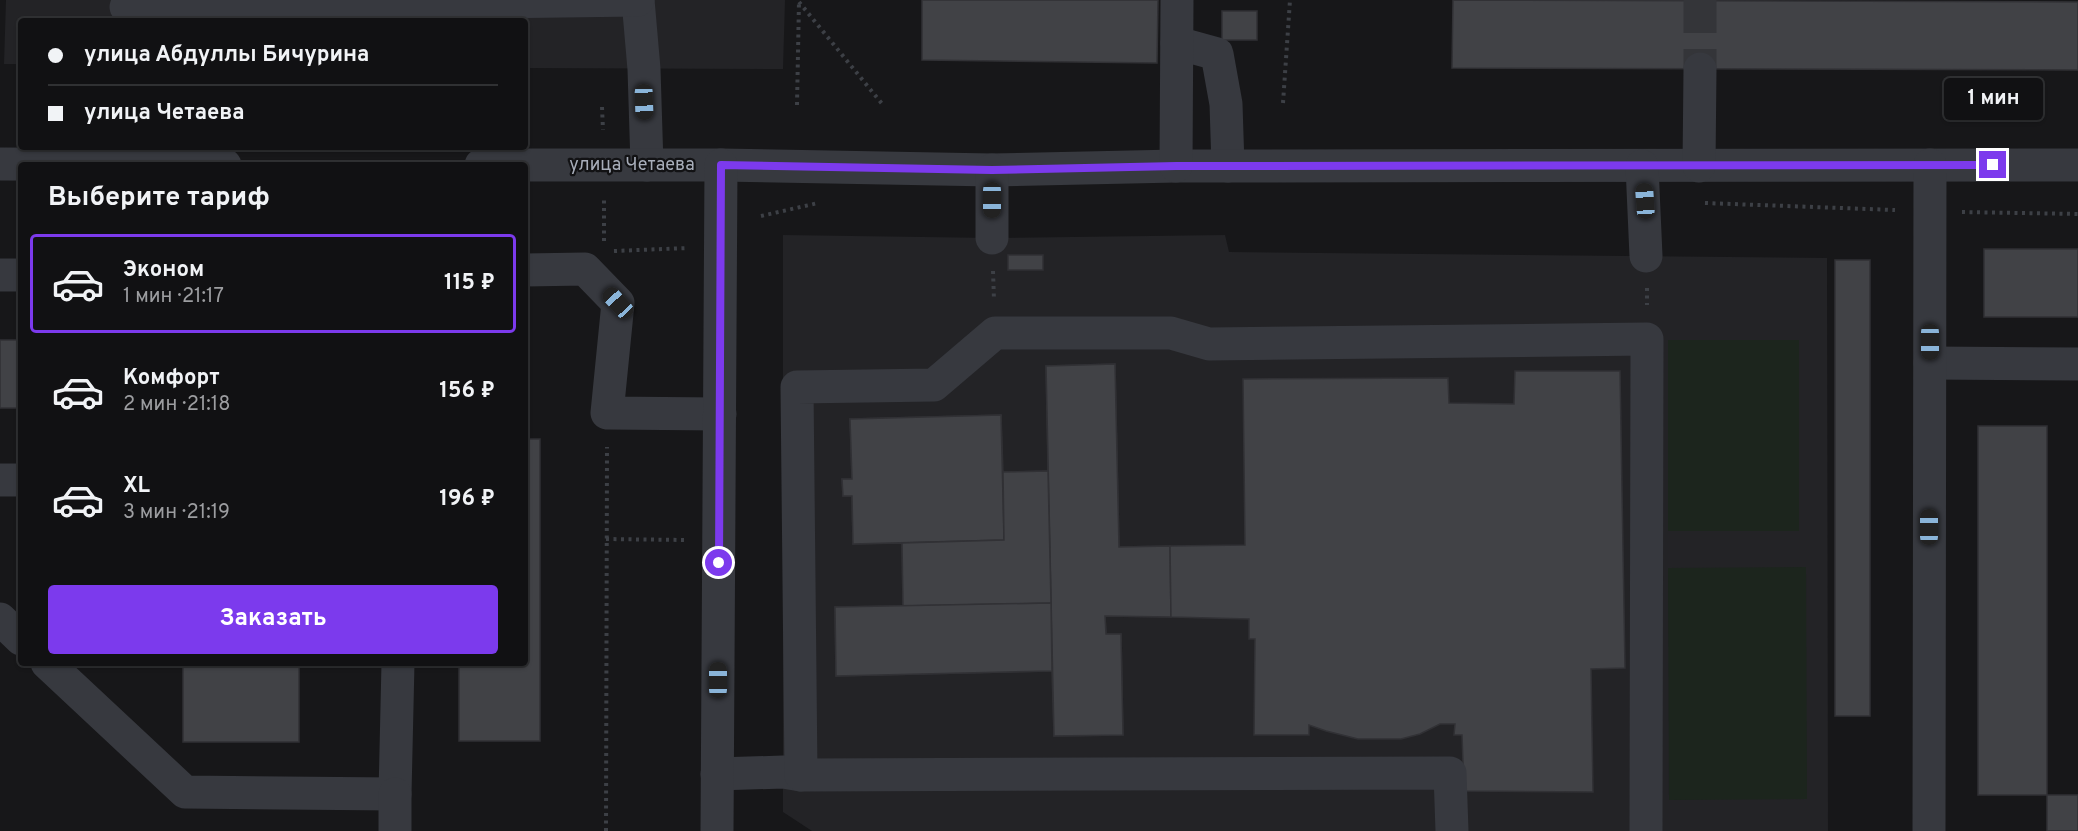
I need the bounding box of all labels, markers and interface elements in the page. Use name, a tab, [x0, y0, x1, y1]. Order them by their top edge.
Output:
text: улица Абдуллы Бичурина	[84, 42, 369, 69]
callout: 1 мин	[1944, 78, 2042, 120]
car	[634, 84, 654, 120]
text: 1 мин	[1968, 86, 2019, 112]
text: улица Четаева	[84, 100, 245, 127]
route end	[1979, 151, 2006, 178]
street label: улица Четаева	[569, 154, 695, 177]
text: Выберите тариф	[48, 181, 270, 215]
car	[983, 182, 1001, 218]
car	[1635, 182, 1655, 220]
icon: car	[51, 257, 105, 311]
text: Эконом	[123, 257, 204, 284]
text: 115 ₽	[444, 270, 495, 297]
text: 1 мин · 21:17	[123, 284, 224, 310]
car	[599, 284, 637, 322]
car	[1921, 324, 1939, 360]
icon: car	[51, 365, 105, 419]
text: Комфорт	[123, 365, 220, 392]
text: 156 ₽	[439, 378, 495, 405]
text: 2 мин · 21:18	[123, 392, 231, 418]
icon: car	[51, 473, 105, 527]
text: XL	[123, 473, 150, 500]
text: 196 ₽	[439, 486, 495, 513]
text: 3 мин · 21:19	[123, 500, 230, 526]
car	[1920, 509, 1938, 545]
route start	[705, 549, 732, 576]
button: Заказать	[48, 585, 498, 654]
car	[709, 662, 727, 698]

